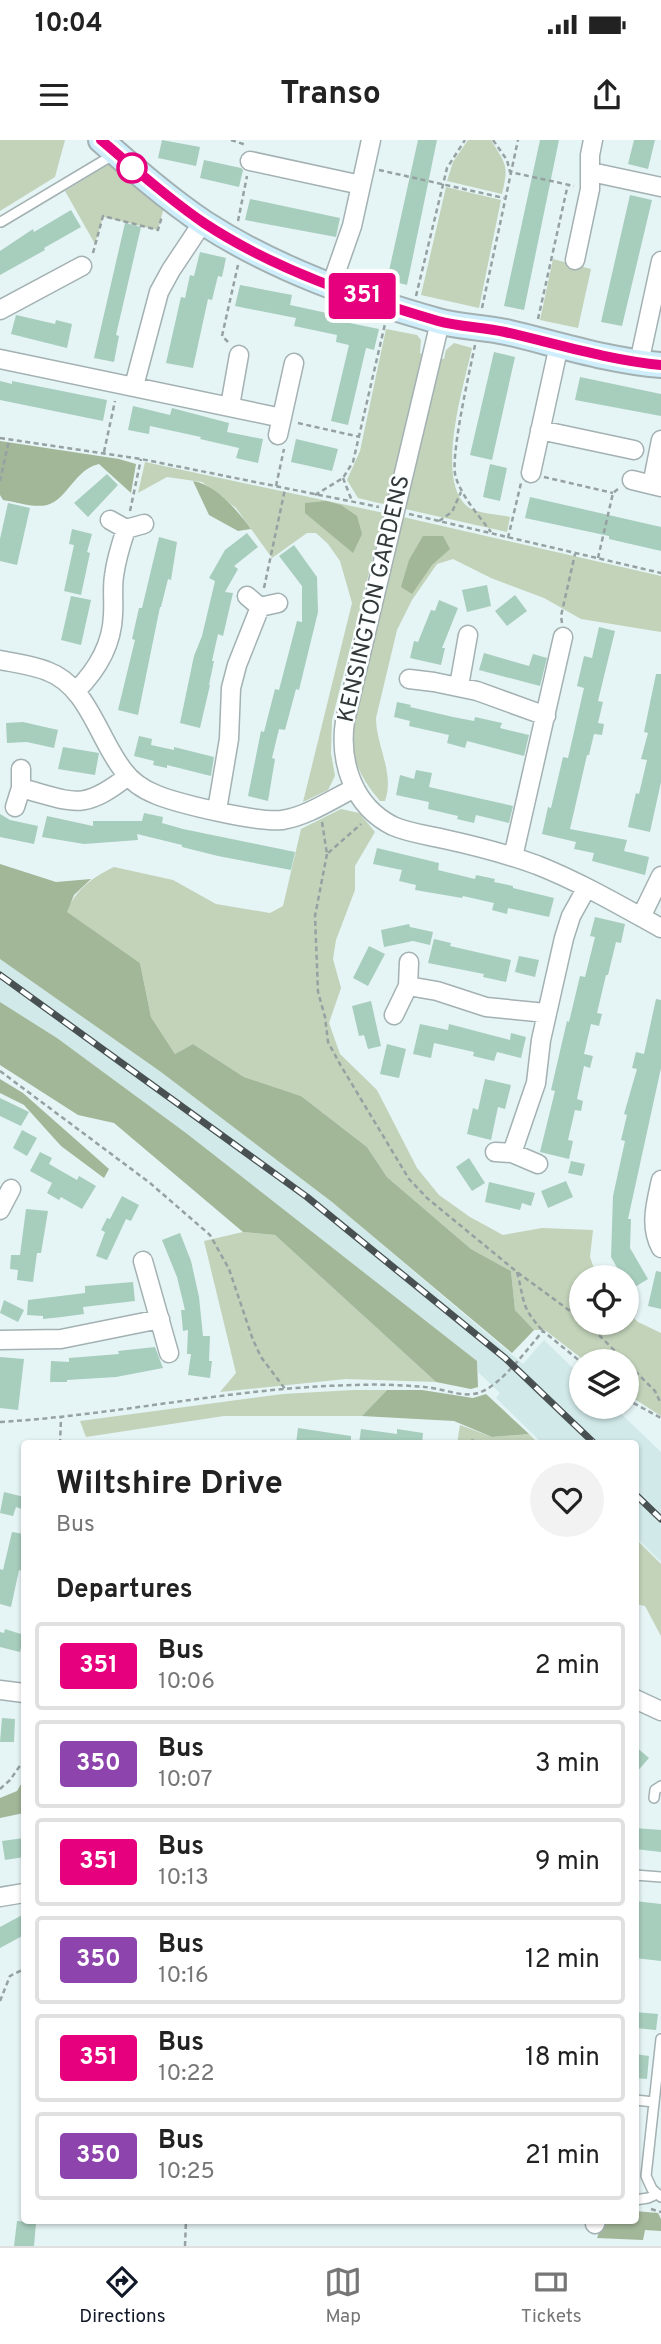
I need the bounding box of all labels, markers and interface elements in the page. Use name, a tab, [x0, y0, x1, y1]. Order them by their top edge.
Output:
text: 10:04	[35, 8, 103, 41]
text: Transo	[280, 75, 381, 115]
icon: menu	[35, 76, 73, 114]
icon: share	[588, 76, 626, 114]
unlabelled marker	[117, 153, 147, 183]
line badge: 351	[322, 273, 402, 319]
text: 351	[343, 281, 381, 311]
street label: KENSINGTON GARDENS	[332, 473, 418, 725]
map controls	[569, 1265, 639, 1419]
button: locate	[569, 1265, 639, 1335]
button: layers	[569, 1349, 639, 1419]
button: heart	[530, 1463, 604, 1537]
text: Wiltshire Drive	[56, 1464, 283, 1506]
text: Bus	[56, 1511, 95, 1540]
text: Departures	[56, 1574, 193, 1607]
text: Bus	[158, 1635, 204, 1668]
text: 2 min	[535, 1650, 600, 1683]
text: 351	[79, 1651, 118, 1681]
text: 10:06	[158, 1668, 215, 1697]
text: Bus	[158, 1733, 204, 1766]
text: 3 min	[535, 1748, 600, 1781]
text: 350	[76, 1749, 121, 1779]
text: 10:07	[158, 1766, 213, 1795]
text: Bus	[158, 1831, 204, 1864]
text: 9 min	[535, 1846, 600, 1879]
text: 351	[79, 1847, 118, 1877]
text: 10:13	[158, 1864, 209, 1893]
text: Bus	[158, 1929, 204, 1962]
text: 12 min	[525, 1944, 600, 1977]
text: 350	[76, 1945, 121, 1975]
text: 10:16	[158, 1962, 209, 1991]
text: Bus	[158, 2027, 204, 2060]
text: 18 min	[525, 2042, 600, 2075]
text: 351	[79, 2043, 118, 2073]
text: 10:22	[158, 2060, 215, 2089]
text: Bus	[158, 2125, 204, 2158]
text: 21 min	[525, 2140, 600, 2173]
text: 350	[76, 2141, 121, 2171]
text: 10:25	[158, 2158, 215, 2187]
tab: Directions	[79, 2263, 166, 2329]
tab: Map	[324, 2263, 362, 2329]
tab: Tickets	[521, 2263, 582, 2329]

